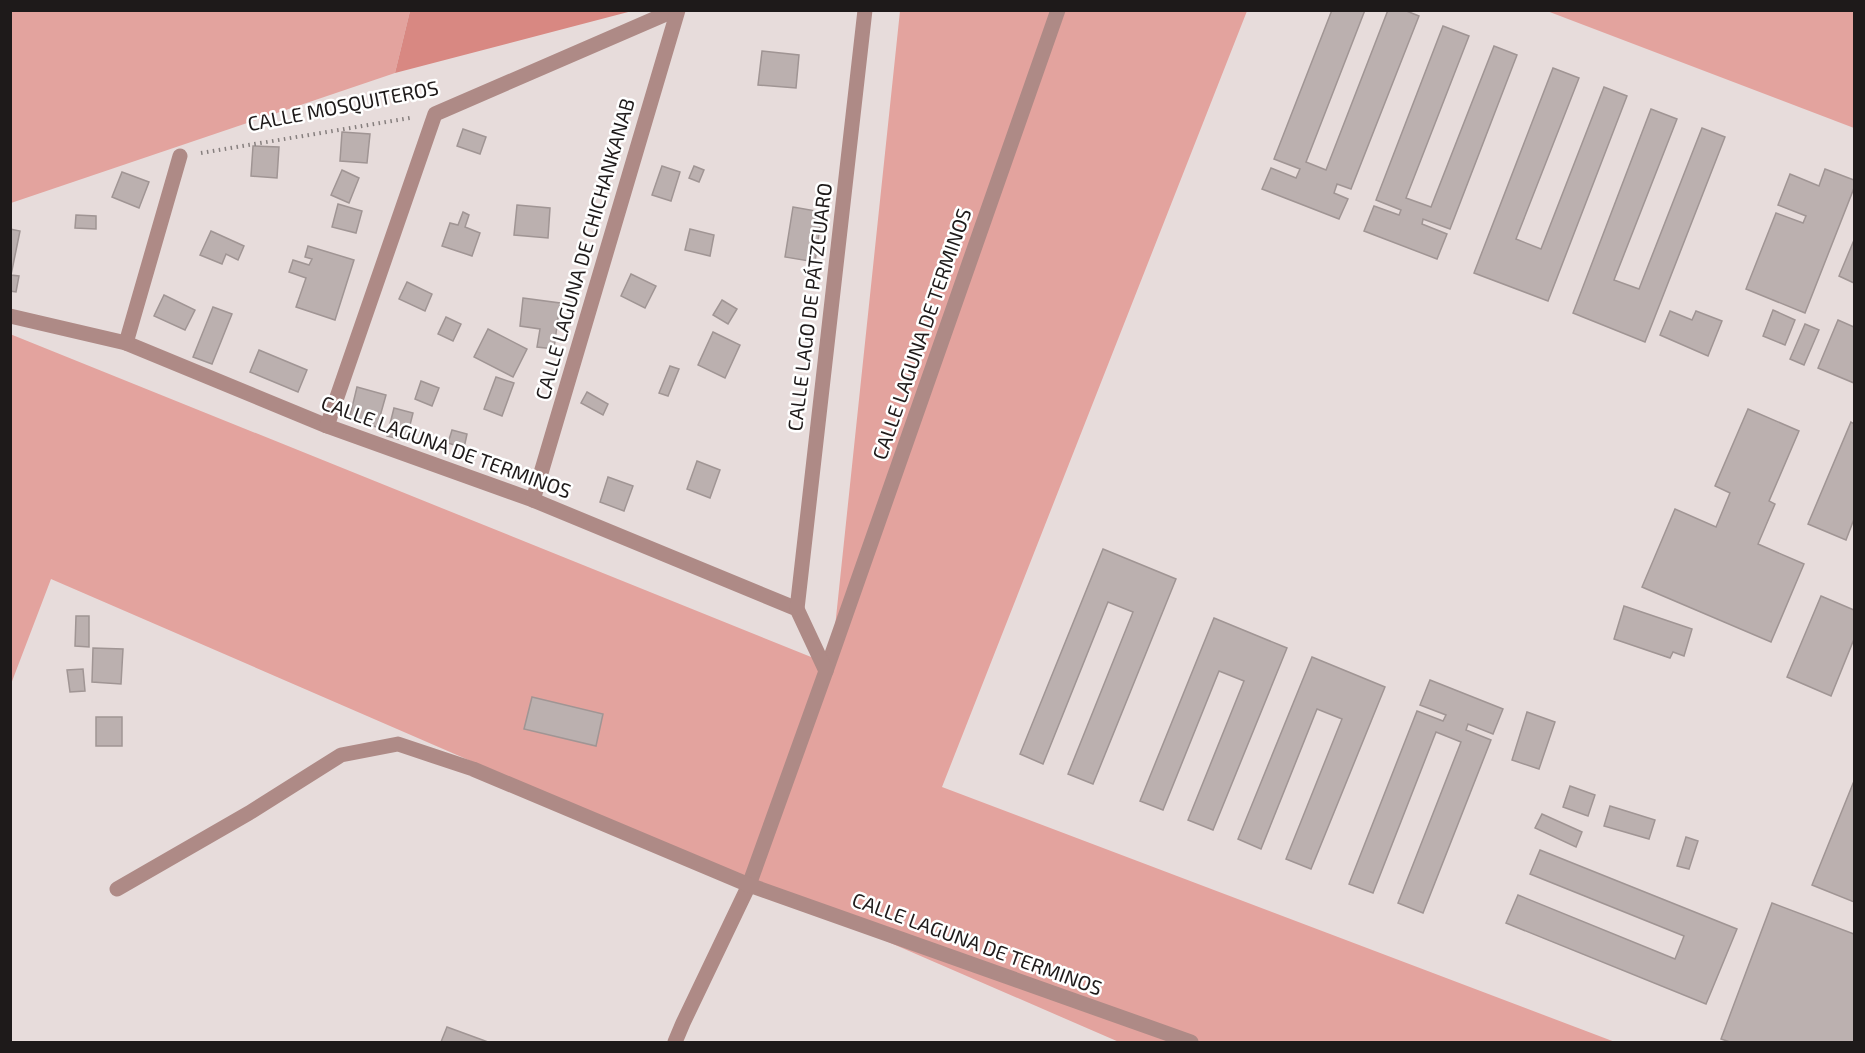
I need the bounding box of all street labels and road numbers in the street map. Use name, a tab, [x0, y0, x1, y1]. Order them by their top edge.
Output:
street label: CALLE MOSQUITEROS	[245, 75, 440, 135]
street label: CALLE LAGUNA DE CHICHANKANAB	[529, 95, 639, 402]
street label: CALLE LAGO DE PÁTZCUARO	[782, 181, 836, 432]
street label: CALLE LAGUNA DE TERMINOS	[867, 205, 975, 463]
street label: CALLE LAGUNA DE TERMINOS	[318, 390, 575, 503]
street label: CALLE LAGUNA DE TERMINOS	[849, 887, 1106, 1000]

